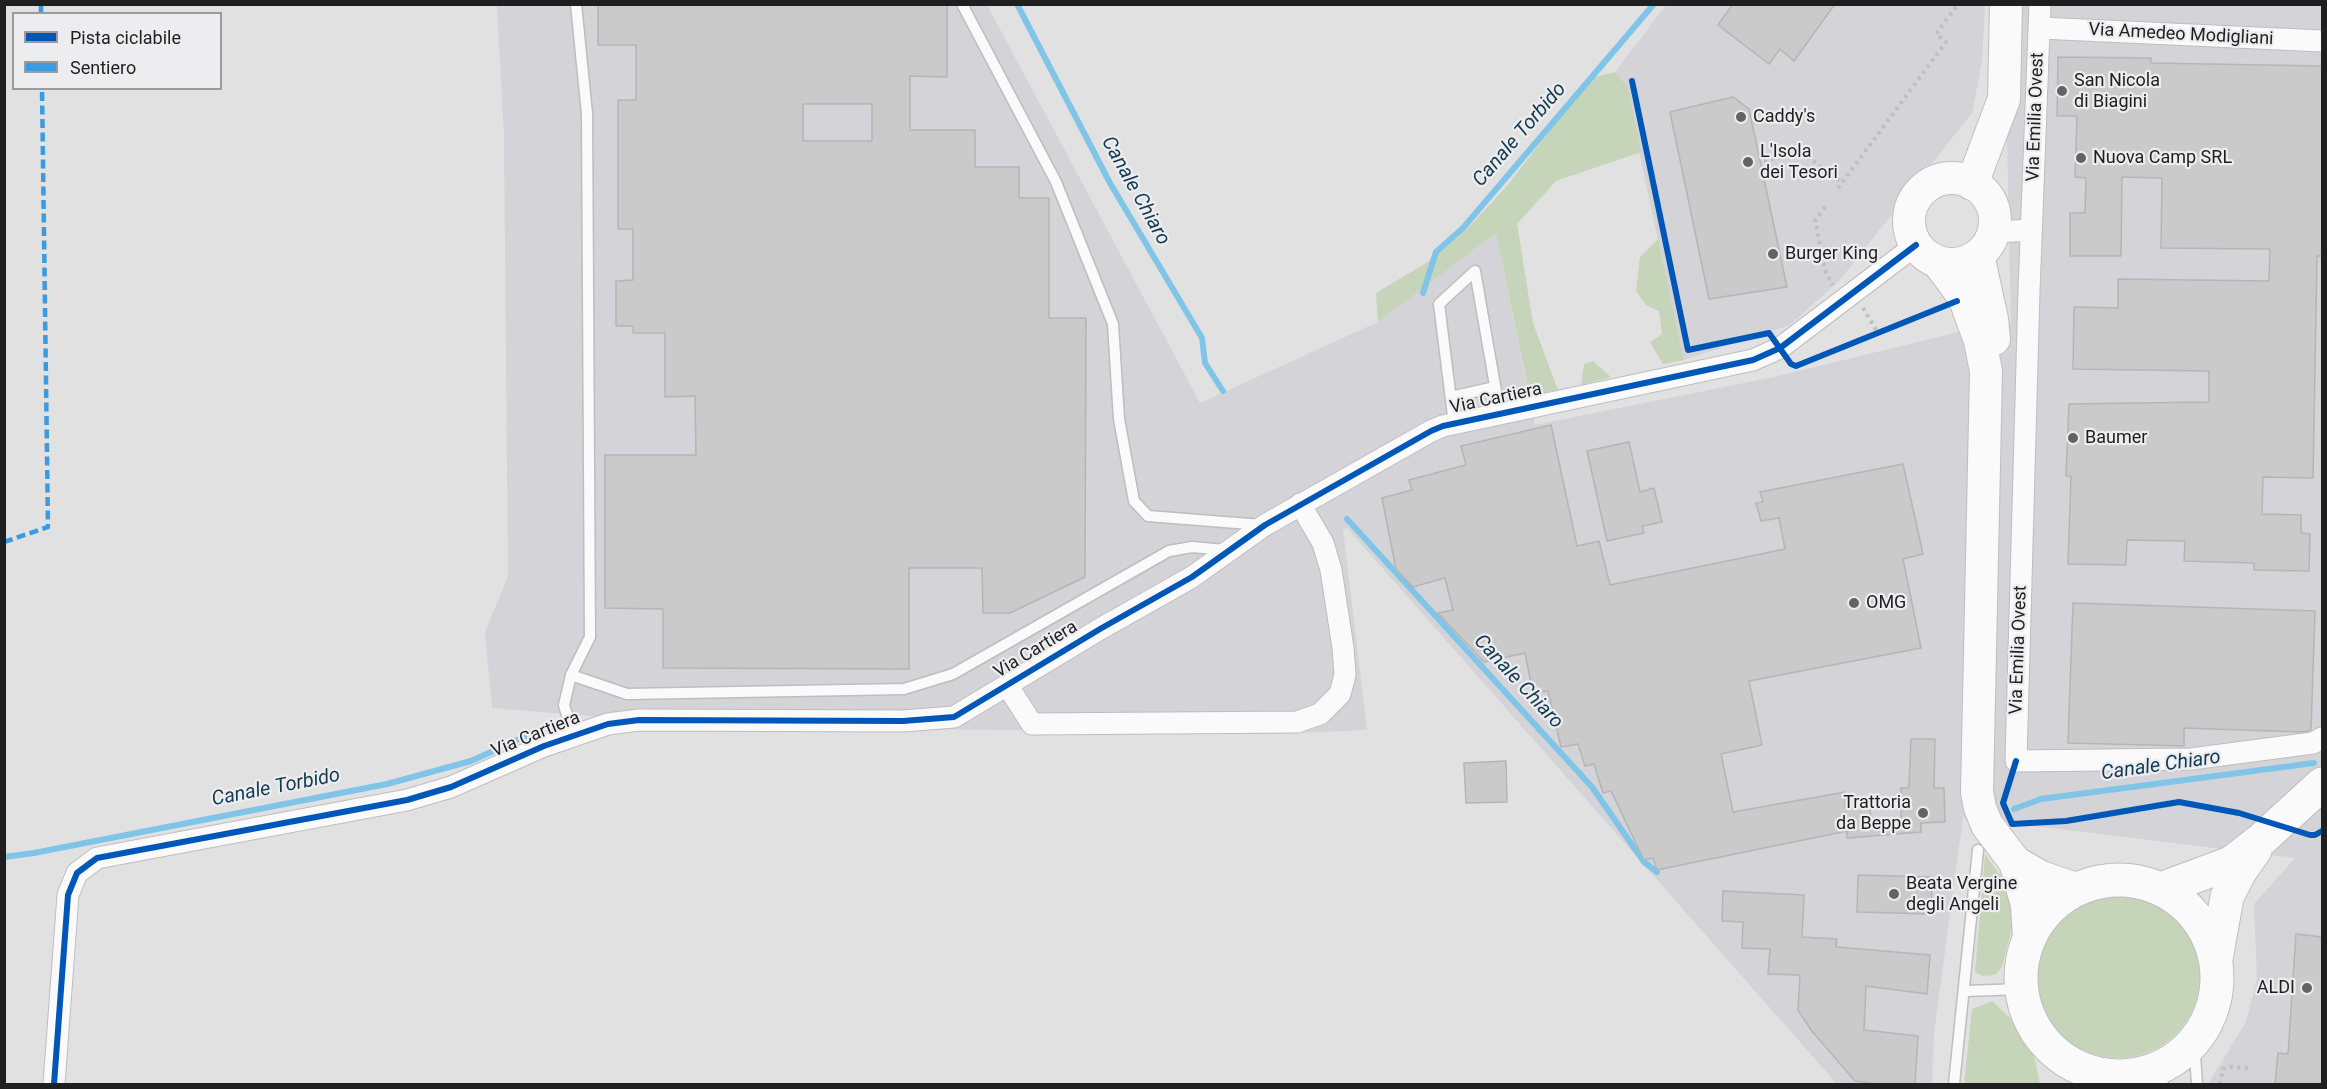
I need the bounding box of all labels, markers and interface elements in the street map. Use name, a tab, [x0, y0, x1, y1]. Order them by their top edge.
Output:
legend	[12, 12, 222, 90]
street label: Via Amedeo Modigliani	[2088, 19, 2274, 51]
text: Pista ciclabile	[70, 27, 181, 48]
street label: Via Emilia Ovest	[2023, 52, 2049, 182]
text: Sentiero	[70, 57, 136, 78]
place label: San Nicola di Biagini	[2074, 70, 2160, 112]
water label: Canale Torbido	[1468, 78, 1572, 192]
marker: San Nicola di Biagini	[2055, 84, 2069, 98]
place label: Caddy's	[1753, 106, 1815, 128]
marker: Caddy's	[1734, 110, 1748, 124]
water label: Canale Chiaro	[1095, 133, 1175, 249]
place label: L'Isola dei Tesori	[1760, 141, 1838, 184]
place label: Nuova Camp SRL	[2093, 147, 2232, 169]
marker: Nuova Camp SRL	[2074, 151, 2088, 165]
marker: L'Isola dei Tesori	[1741, 155, 1755, 169]
place label: Burger King	[1785, 243, 1878, 265]
marker: Burger King	[1766, 247, 1780, 261]
street label: Via Cartiera	[1448, 379, 1544, 419]
place label: Baumer	[2085, 427, 2147, 449]
marker: Baumer	[2066, 431, 2080, 445]
street label: Via Emilia Ovest	[2006, 585, 2032, 715]
place label: OMG	[1866, 592, 1906, 614]
marker: OMG	[1847, 596, 1861, 610]
street label: Via Cartiera	[990, 617, 1082, 683]
water label: Canale Chiaro	[1468, 630, 1568, 734]
street label: Via Cartiera	[489, 707, 583, 763]
water label: Canale Chiaro	[2100, 746, 2222, 786]
water label: Canale Torbido	[210, 764, 342, 812]
place label: Trattoria da Beppe	[1836, 792, 1911, 834]
marker: Trattoria da Beppe	[1916, 806, 1930, 820]
place label: Beata Vergine degli Angeli	[1906, 873, 2017, 916]
marker: Beata Vergine degli Angeli	[1887, 887, 1901, 901]
place label: ALDI	[2257, 977, 2295, 999]
marker: ALDI	[2300, 981, 2314, 995]

